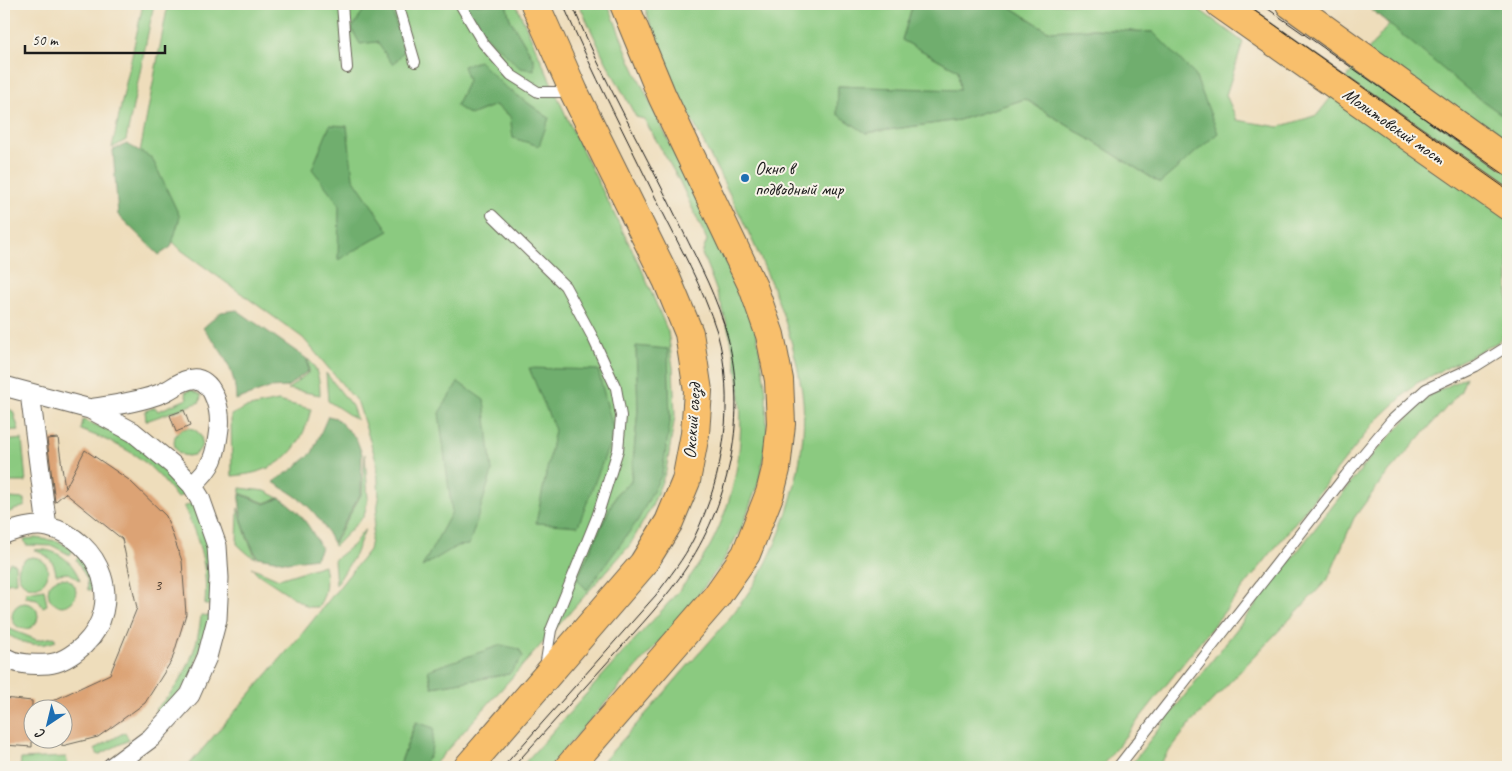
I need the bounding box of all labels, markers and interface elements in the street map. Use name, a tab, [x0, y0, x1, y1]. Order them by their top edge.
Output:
scale bar	[25, 22, 165, 54]
text: 50 m	[32, 31, 59, 50]
street label: Молитовский мост	[1339, 83, 1450, 170]
place label: Окно в подводный мир	[755, 157, 844, 200]
marker: Окно в подводный мир	[739, 172, 751, 184]
street label: Окский съезд	[678, 380, 707, 460]
house number: 3	[155, 576, 163, 595]
north arrow	[22, 698, 72, 748]
text: С	[31, 724, 49, 743]

